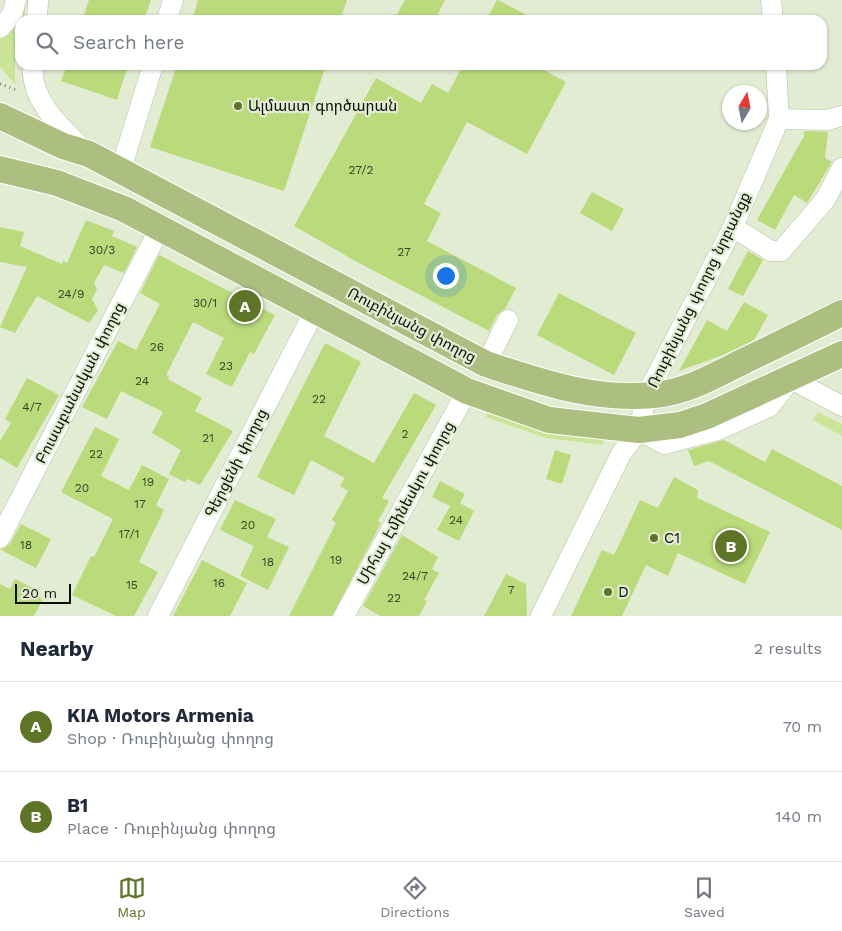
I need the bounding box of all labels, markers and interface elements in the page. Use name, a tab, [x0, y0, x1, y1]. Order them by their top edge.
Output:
search box	[15, 15, 827, 70]
icon: search	[33, 29, 61, 57]
text: Search here	[73, 31, 184, 54]
north arrow	[722, 85, 767, 130]
place label: Ալմաստ գործարան	[248, 97, 397, 115]
marker: Ալմաստ գործարան	[232, 100, 244, 112]
house number: 27/2	[348, 163, 374, 177]
street label: Ռուբինյանց փողոց նրբանցք	[644, 189, 754, 391]
house number: 30/3	[89, 243, 115, 257]
house number: 27	[397, 245, 411, 259]
your location	[433, 263, 459, 289]
street label: Ռուբինյանց փողոց	[345, 284, 479, 366]
house number: 24/9	[58, 287, 84, 301]
pin: A	[229, 287, 261, 325]
house number: 30/1	[193, 296, 217, 310]
street label: Բուսաբանական փողոց	[31, 299, 129, 467]
house number: 26	[150, 340, 164, 354]
house number: 23	[219, 359, 233, 373]
house number: 24	[135, 374, 149, 388]
house number: 22	[312, 392, 326, 406]
house number: 4/7	[22, 400, 42, 414]
street label: Գերցենի փողոց	[201, 406, 271, 520]
street label: Միհայ Էմինեսկու փողոց	[354, 418, 458, 588]
house number: 2	[402, 427, 409, 441]
house number: 21	[202, 431, 214, 445]
house number: 22	[89, 447, 103, 461]
house number: 19	[142, 475, 154, 489]
house number: 20	[75, 481, 89, 495]
house number: 17	[134, 497, 146, 511]
house number: 24	[449, 513, 463, 527]
house number: 20	[241, 518, 255, 532]
house number: 17/1	[119, 527, 139, 541]
pin: B	[715, 527, 747, 565]
place label: C1	[664, 529, 680, 547]
marker: C1	[648, 532, 660, 544]
house number: 18	[20, 538, 32, 552]
house number: 19	[330, 553, 342, 567]
house number: 18	[262, 555, 274, 569]
house number: 24/7	[402, 569, 428, 583]
house number: 16	[213, 576, 225, 590]
house number: 15	[126, 578, 138, 592]
scale bar	[15, 581, 71, 604]
house number: 7	[508, 583, 515, 597]
place label: D	[618, 583, 629, 601]
text: 20 m	[22, 585, 57, 601]
marker: D	[602, 586, 614, 598]
house number: 22	[387, 591, 401, 605]
text: Nearby	[20, 636, 93, 661]
text: 2 results	[754, 639, 822, 658]
text: KIA Motors Armenia	[67, 704, 254, 727]
text: A	[31, 717, 41, 736]
text: 70 m	[783, 717, 822, 736]
text: Shop · Ռուբինյանց փողոց	[67, 729, 274, 748]
text: B1	[67, 794, 88, 817]
text: B	[31, 807, 41, 826]
text: 140 m	[775, 807, 822, 826]
text: Place · Ռուբինյանց փողոց	[67, 819, 276, 838]
tab: Map	[117, 874, 146, 920]
tab: Directions	[380, 874, 450, 920]
tab: Saved	[684, 874, 725, 920]

